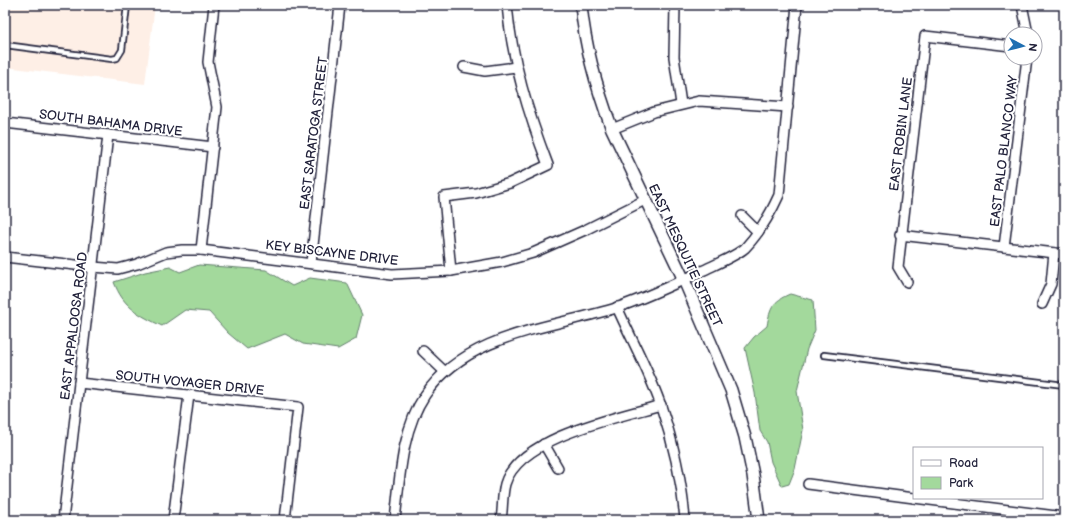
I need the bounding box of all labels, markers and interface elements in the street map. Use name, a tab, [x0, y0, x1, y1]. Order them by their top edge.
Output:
north arrow	[1003, 26, 1043, 66]
text: N	[1025, 42, 1039, 52]
street label: EAST SARATOGA STREET	[297, 56, 331, 211]
street label: EAST PALO BLANCO WAY	[987, 74, 1021, 228]
street label: EAST ROBIN LANE	[886, 76, 916, 192]
street label: SOUTH BAHAMA DRIVE	[38, 106, 184, 140]
street label: EAST MESQUITE STREET	[645, 181, 725, 330]
street label: KEY BISCAYNE DRIVE	[265, 237, 400, 269]
street label: EAST APPALOOSA ROAD	[57, 251, 91, 401]
street label: SOUTH VOYAGER DRIVE	[115, 367, 265, 399]
legend	[913, 447, 1043, 499]
text: Road	[949, 456, 978, 471]
text: Park	[949, 476, 973, 491]

